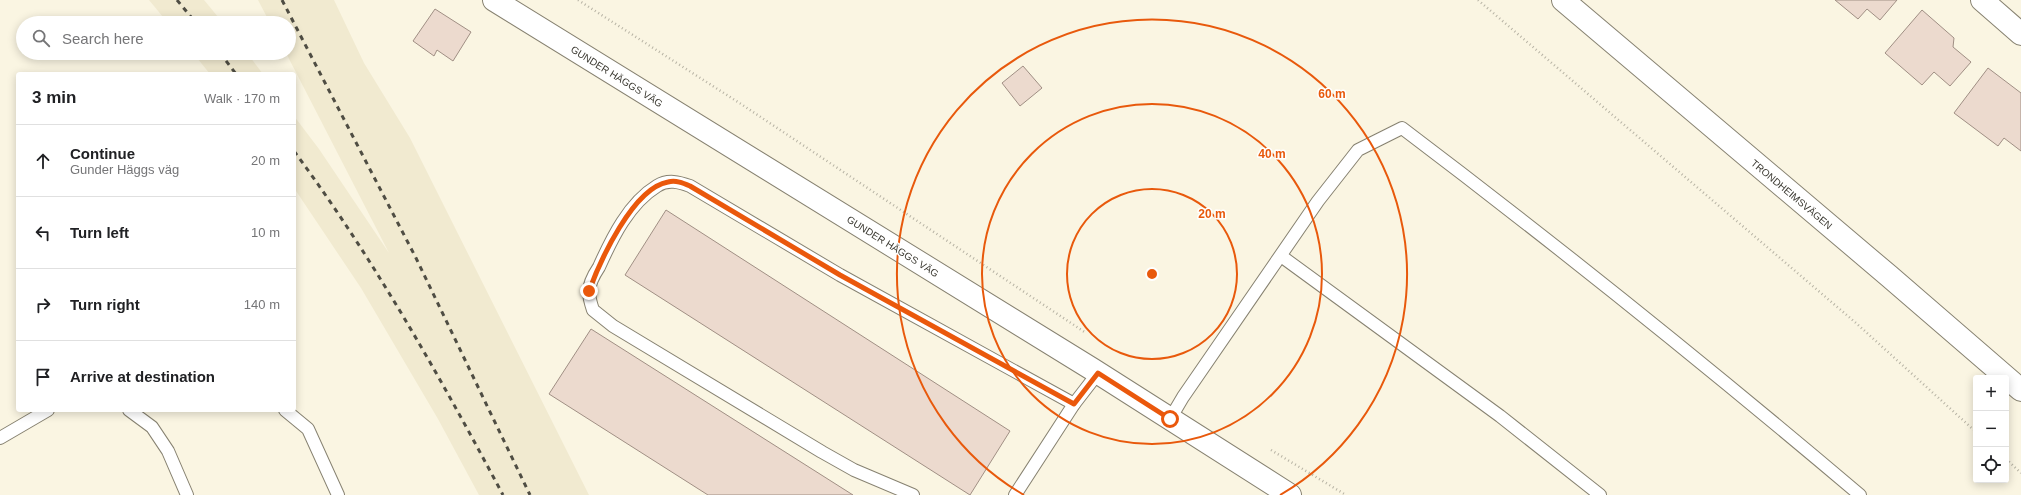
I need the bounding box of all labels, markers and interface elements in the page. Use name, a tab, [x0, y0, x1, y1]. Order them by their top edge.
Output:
search box	[16, 16, 296, 60]
icon: search	[30, 27, 52, 49]
text: Search here	[62, 30, 144, 47]
street label: GUNDER HÄGGS VÄG	[569, 44, 665, 109]
text: 60 m	[1318, 87, 1346, 101]
text: 3 min	[32, 88, 76, 107]
text: Walk · 170 m	[204, 91, 280, 106]
text: Continue	[70, 145, 135, 162]
text: 40 m	[1258, 147, 1286, 161]
icon: ahead	[32, 150, 54, 172]
text: 20 m	[251, 153, 280, 168]
street label: TRONDHEIMSVÄGEN	[1749, 157, 1834, 231]
text: Gunder Häggs väg	[70, 162, 179, 177]
text: 20 m	[1198, 207, 1226, 221]
street label: GUNDER HÄGGS VÄG	[845, 214, 941, 279]
icon: left	[32, 222, 54, 244]
text: Turn left	[70, 224, 129, 241]
text: 10 m	[251, 225, 280, 240]
centre of rings	[1145, 267, 1159, 281]
route end	[580, 282, 598, 300]
icon: right	[32, 294, 54, 316]
text: Turn right	[70, 296, 140, 313]
text: 140 m	[244, 297, 280, 312]
icon: arrive	[32, 366, 54, 388]
text: Arrive at destination	[70, 368, 215, 385]
map controls	[1973, 375, 2009, 483]
button: +	[1973, 375, 2009, 411]
route start	[1161, 410, 1179, 428]
button: −	[1973, 411, 2009, 447]
button: locate	[1973, 447, 2009, 483]

